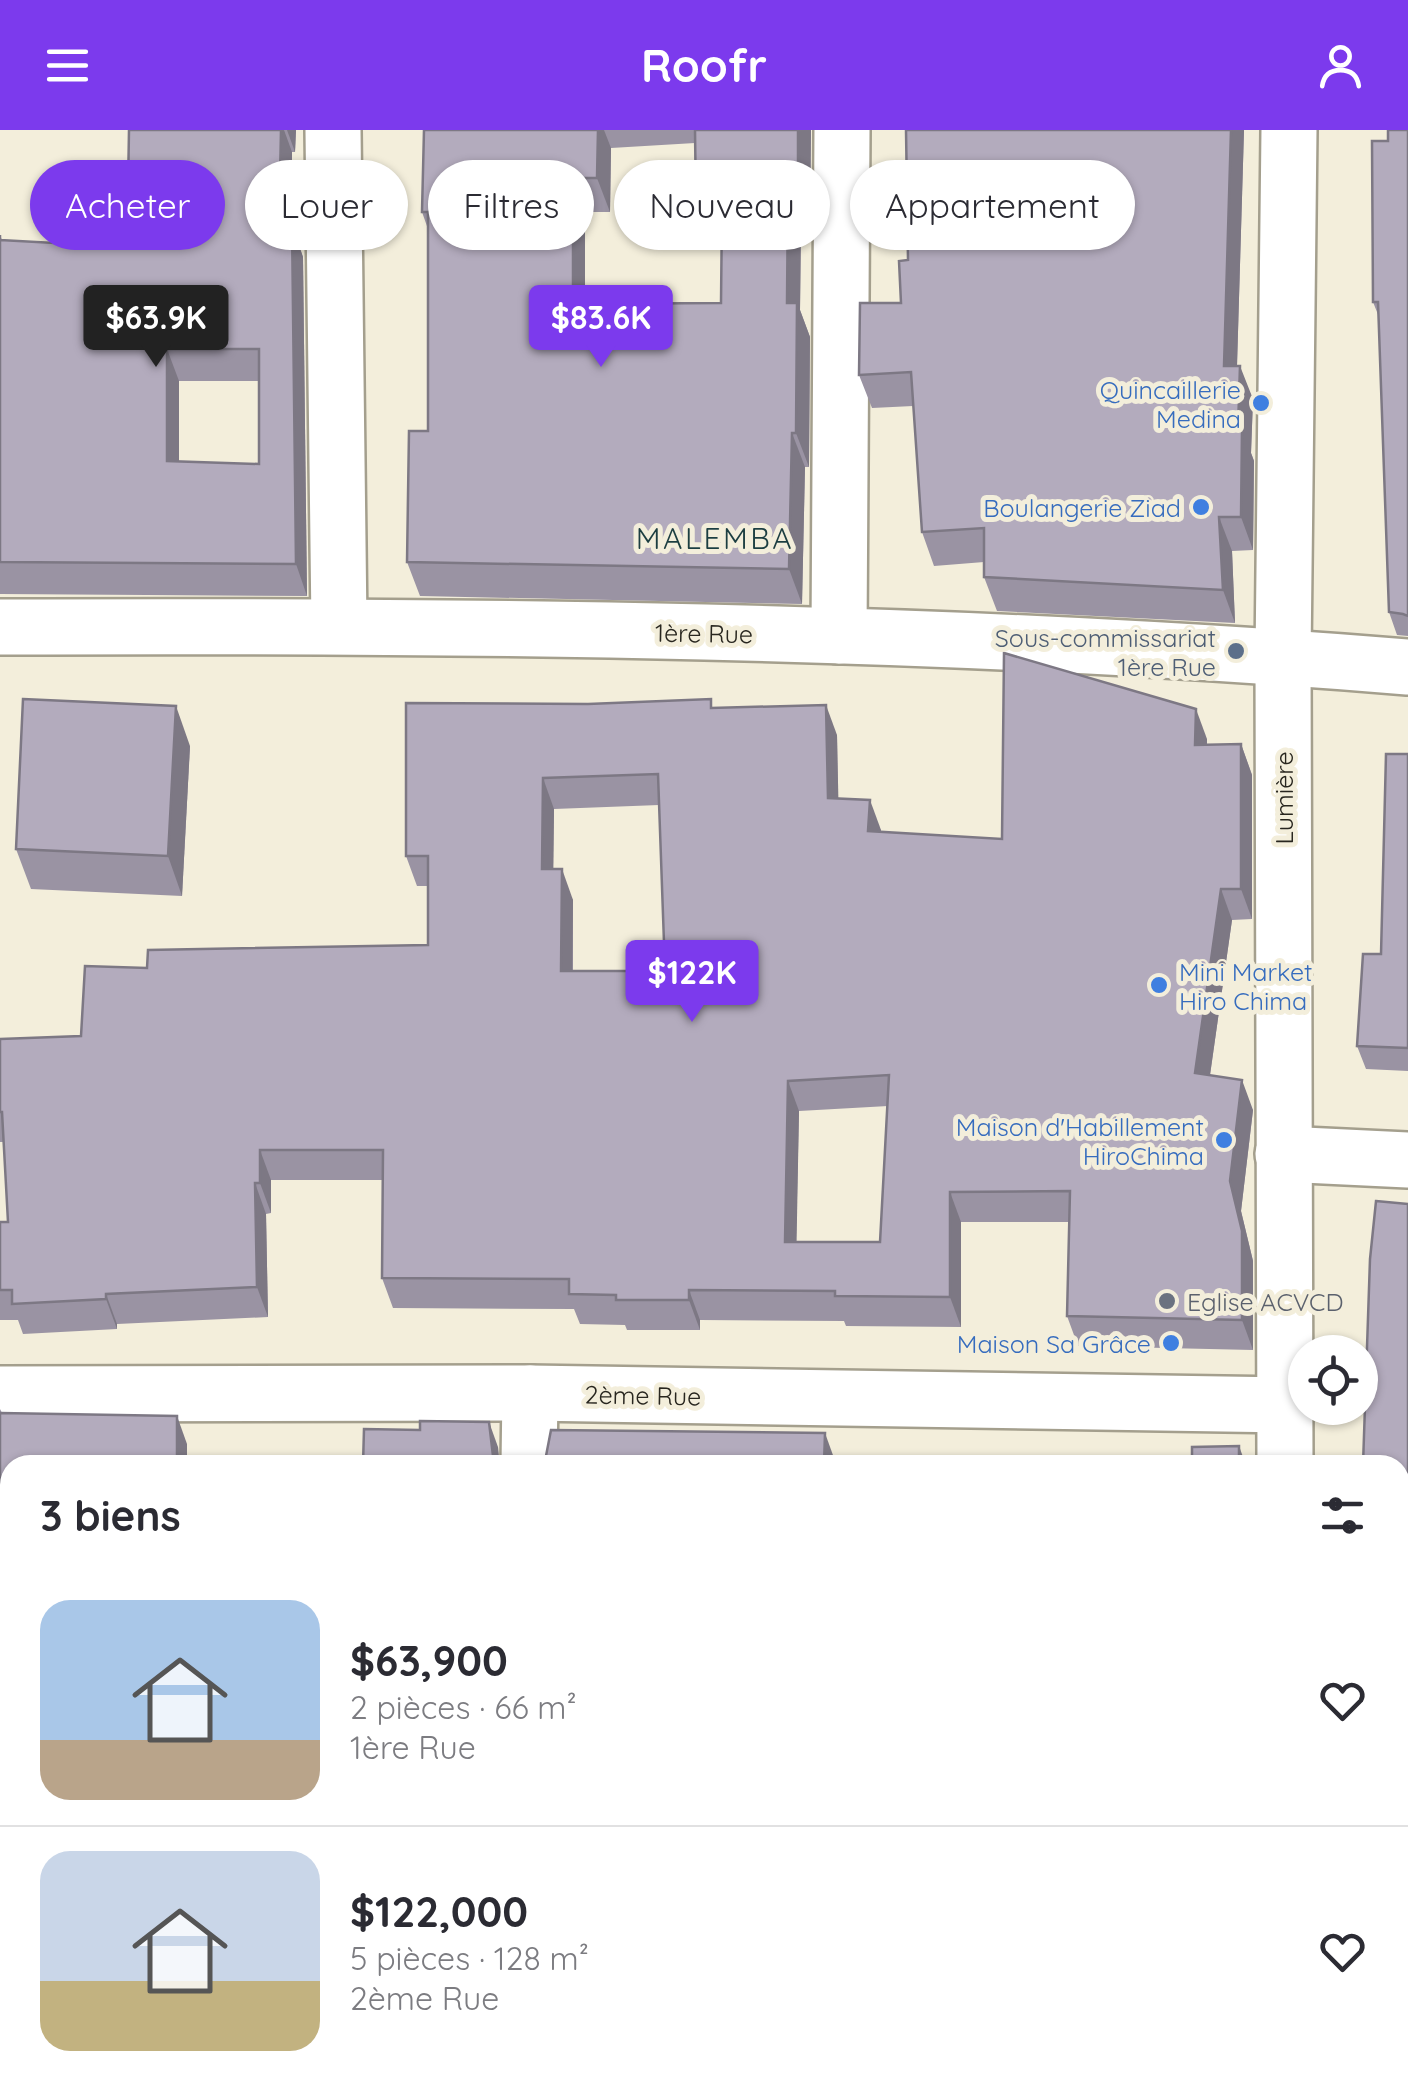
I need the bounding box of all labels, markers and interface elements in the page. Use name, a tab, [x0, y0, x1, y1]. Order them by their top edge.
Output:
text: Roofr	[641, 37, 767, 93]
icon: menu	[40, 38, 95, 93]
icon: person	[1313, 38, 1368, 93]
chip: Acheter	[30, 160, 225, 250]
chip: Louer	[245, 160, 408, 250]
chip: Filtres	[428, 160, 594, 250]
chip: Nouveau	[614, 160, 830, 250]
chip: Appartement	[850, 160, 1135, 250]
pin: $63.9K	[75, 285, 237, 370]
pin: $83.6K	[520, 285, 682, 370]
text: $63.9K	[105, 297, 207, 337]
text: $83.6K	[551, 297, 651, 337]
place label: Quincaillerie Medina	[1100, 374, 1241, 434]
marker: Quincaillerie Medina	[1250, 392, 1272, 414]
place label: Boulangerie Ziad	[983, 492, 1181, 523]
marker: Boulangerie Ziad	[1190, 496, 1212, 518]
district label: MALEMBA	[636, 519, 794, 557]
street label: 1ère Rue	[655, 617, 753, 649]
place label: Sous-commissariat 1ère Rue	[995, 622, 1216, 682]
marker: Sous-commissariat 1ère Rue	[1225, 640, 1247, 662]
street label: Lumière	[1268, 751, 1299, 845]
pin: $122K	[622, 940, 762, 1025]
text: $122K	[648, 952, 736, 992]
place label: Mini Market Hiro Chima	[1179, 956, 1313, 1016]
marker: Mini Market Hiro Chima	[1148, 974, 1170, 996]
place label: Maison d'Habillement HiroChima	[956, 1111, 1204, 1171]
marker: Maison d'Habillement HiroChima	[1213, 1129, 1235, 1151]
place label: Eglise ACVCD	[1187, 1286, 1343, 1317]
marker: Eglise ACVCD	[1156, 1290, 1178, 1312]
place label: Maison Sa Grâce	[957, 1328, 1151, 1359]
marker: Maison Sa Grâce	[1160, 1332, 1182, 1354]
map controls	[1288, 1335, 1378, 1425]
button: locate	[1288, 1335, 1378, 1425]
street label: 2ème Rue	[584, 1378, 702, 1412]
icon: filters	[1315, 1488, 1370, 1543]
text: 3 biens	[40, 1489, 181, 1542]
text: $63,900	[350, 1634, 508, 1687]
icon: home	[120, 1640, 240, 1760]
icon: heart	[1315, 1673, 1370, 1728]
text: 2 pièces · 66 m²	[350, 1687, 577, 1727]
text: 1ère Rue	[350, 1727, 476, 1767]
text: $122,000	[350, 1885, 528, 1938]
icon: home	[120, 1891, 240, 2011]
icon: heart	[1315, 1924, 1370, 1979]
text: 5 pièces · 128 m²	[350, 1938, 589, 1978]
text: 2ème Rue	[350, 1978, 499, 2018]

